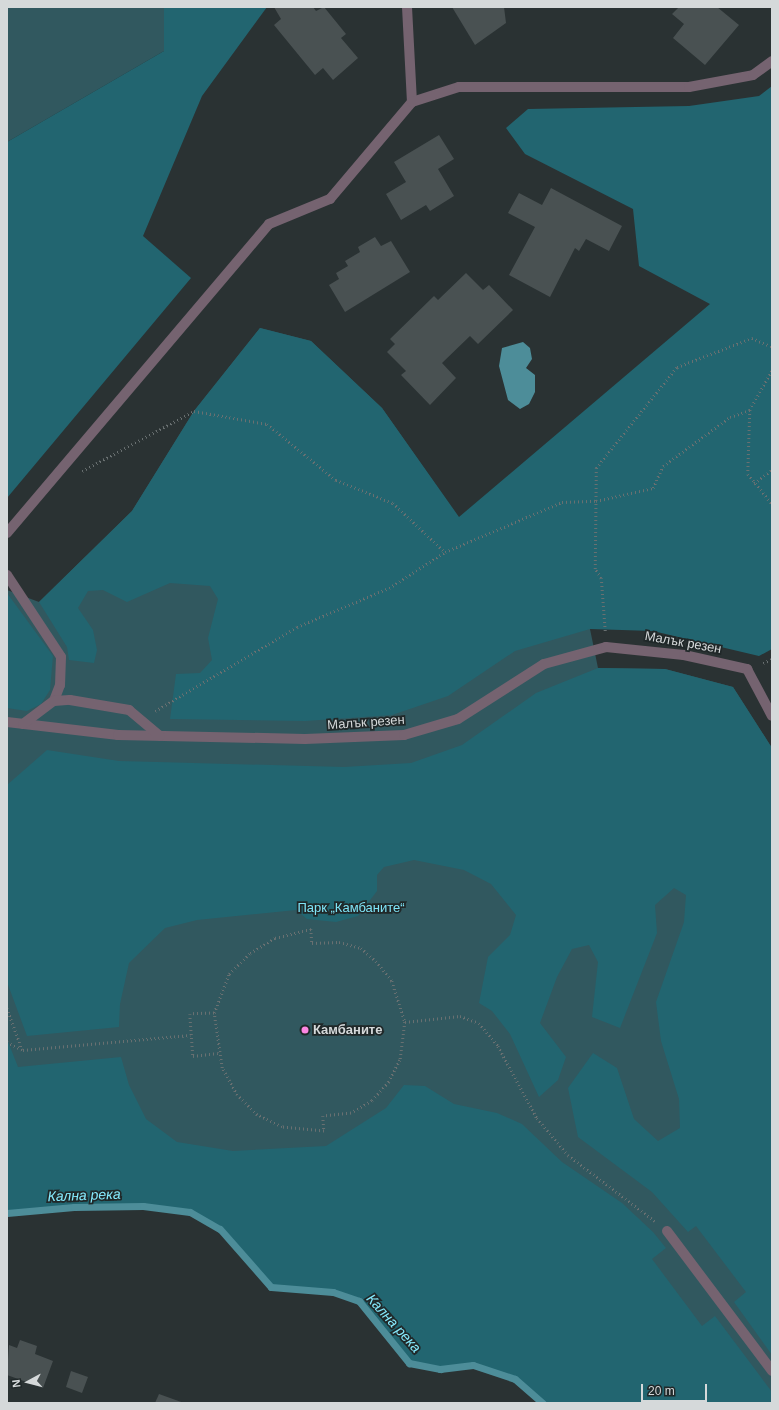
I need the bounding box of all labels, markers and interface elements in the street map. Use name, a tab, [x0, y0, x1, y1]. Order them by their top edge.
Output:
street label: Малък резен	[643, 629, 723, 657]
street label: Малък резен	[327, 713, 405, 733]
park label: Парк „Камбаните“	[297, 900, 405, 916]
place label: Камбаните	[313, 1022, 382, 1038]
marker: Камбаните	[300, 1025, 310, 1035]
water label: Кална река	[47, 1185, 121, 1205]
water label: Кална река	[363, 1290, 425, 1356]
north arrow	[8, 1362, 48, 1402]
scale bar	[643, 1376, 709, 1402]
text: N	[10, 1379, 23, 1388]
text: 20 m	[648, 1384, 675, 1398]

